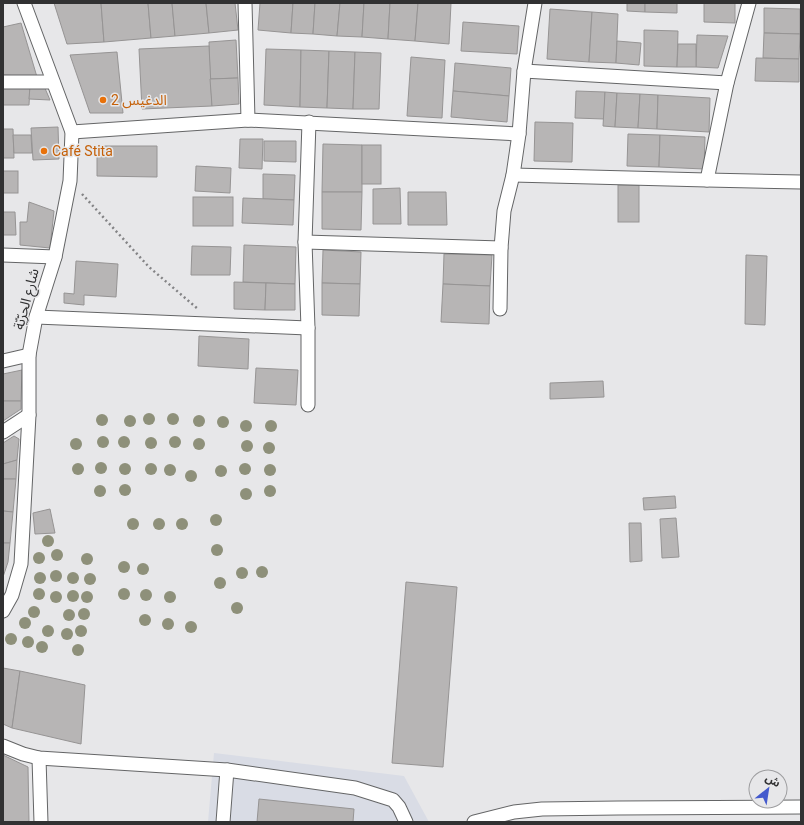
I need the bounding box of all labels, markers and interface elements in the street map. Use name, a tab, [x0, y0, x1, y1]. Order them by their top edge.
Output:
place label: الدغيس 2	[111, 92, 167, 109]
marker: الدغيس 2	[98, 95, 108, 105]
place label: Café Stita	[52, 143, 113, 159]
marker: Café Stita	[39, 146, 49, 156]
street label: شارع الحرّيّة	[10, 267, 45, 332]
north arrow	[748, 769, 788, 809]
text: ش	[763, 771, 783, 790]

